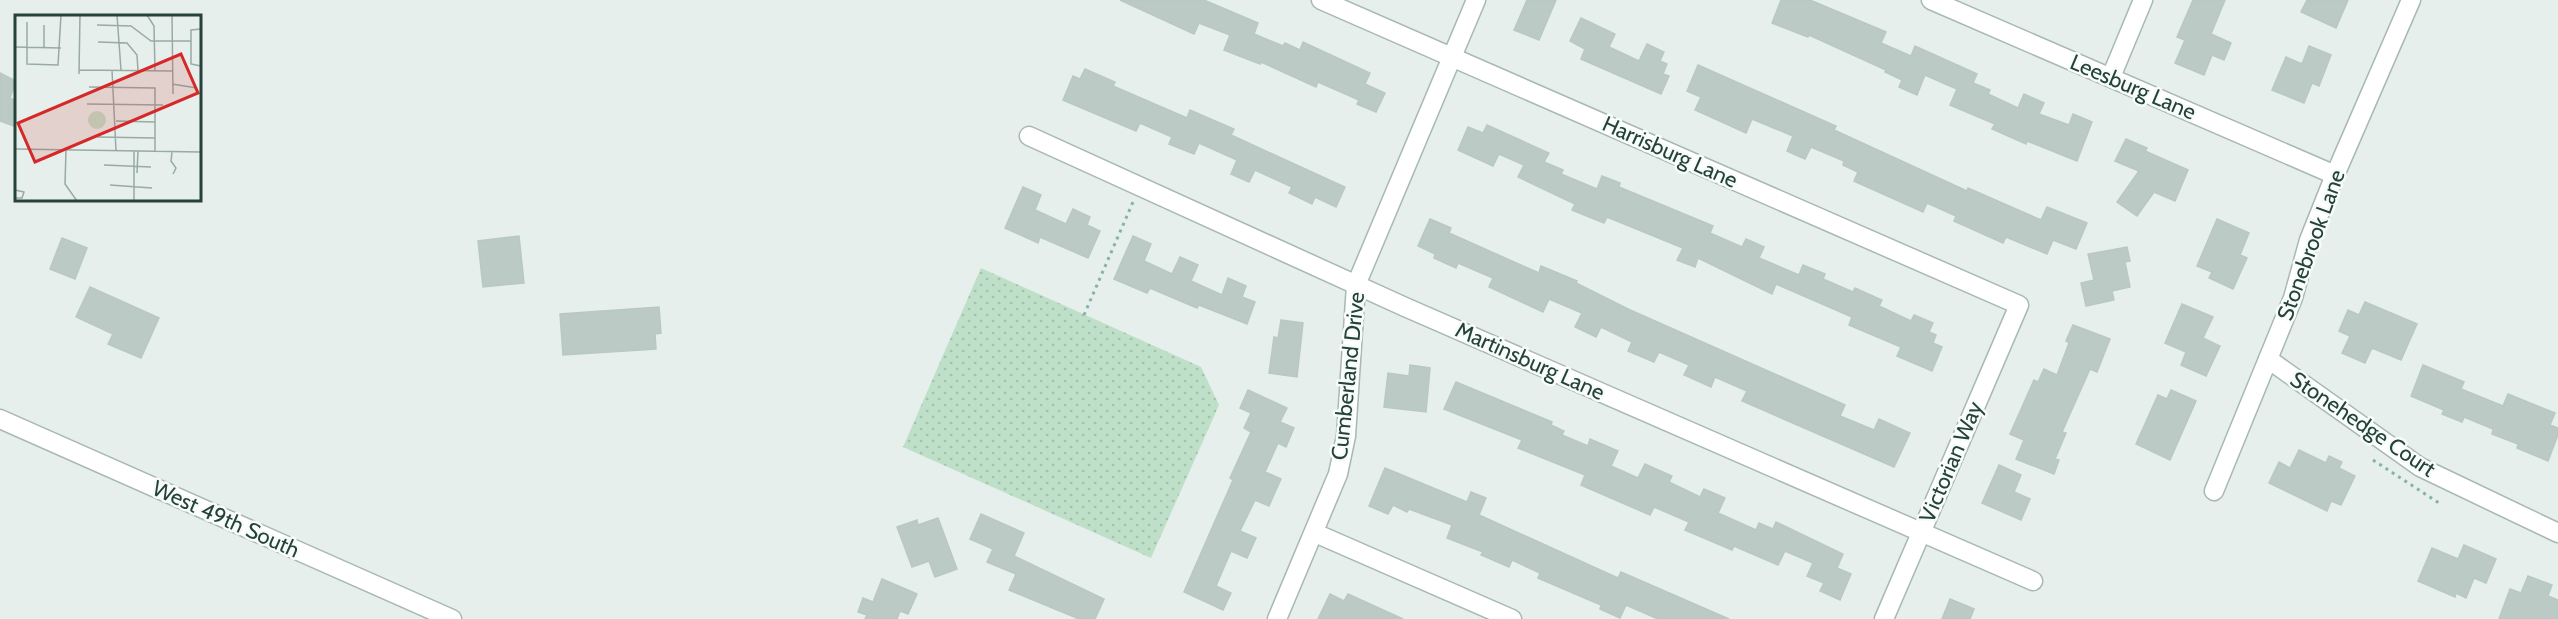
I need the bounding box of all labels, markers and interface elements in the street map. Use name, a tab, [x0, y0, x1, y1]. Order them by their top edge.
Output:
inset map	[15, 15, 201, 201]
street label: Leesburg Lane	[2066, 48, 2200, 126]
street label: Harrisburg Lane	[1598, 110, 1742, 194]
street label: Stonebrook Lane	[2271, 166, 2351, 324]
street label: Cumberland Drive	[1326, 291, 1370, 461]
street label: Martinsburg Lane	[1451, 316, 1609, 406]
street label: Stonehedge Court	[2285, 365, 2441, 483]
street label: Victorian Way	[1913, 397, 1989, 527]
street label: West 49th South	[148, 475, 304, 563]

